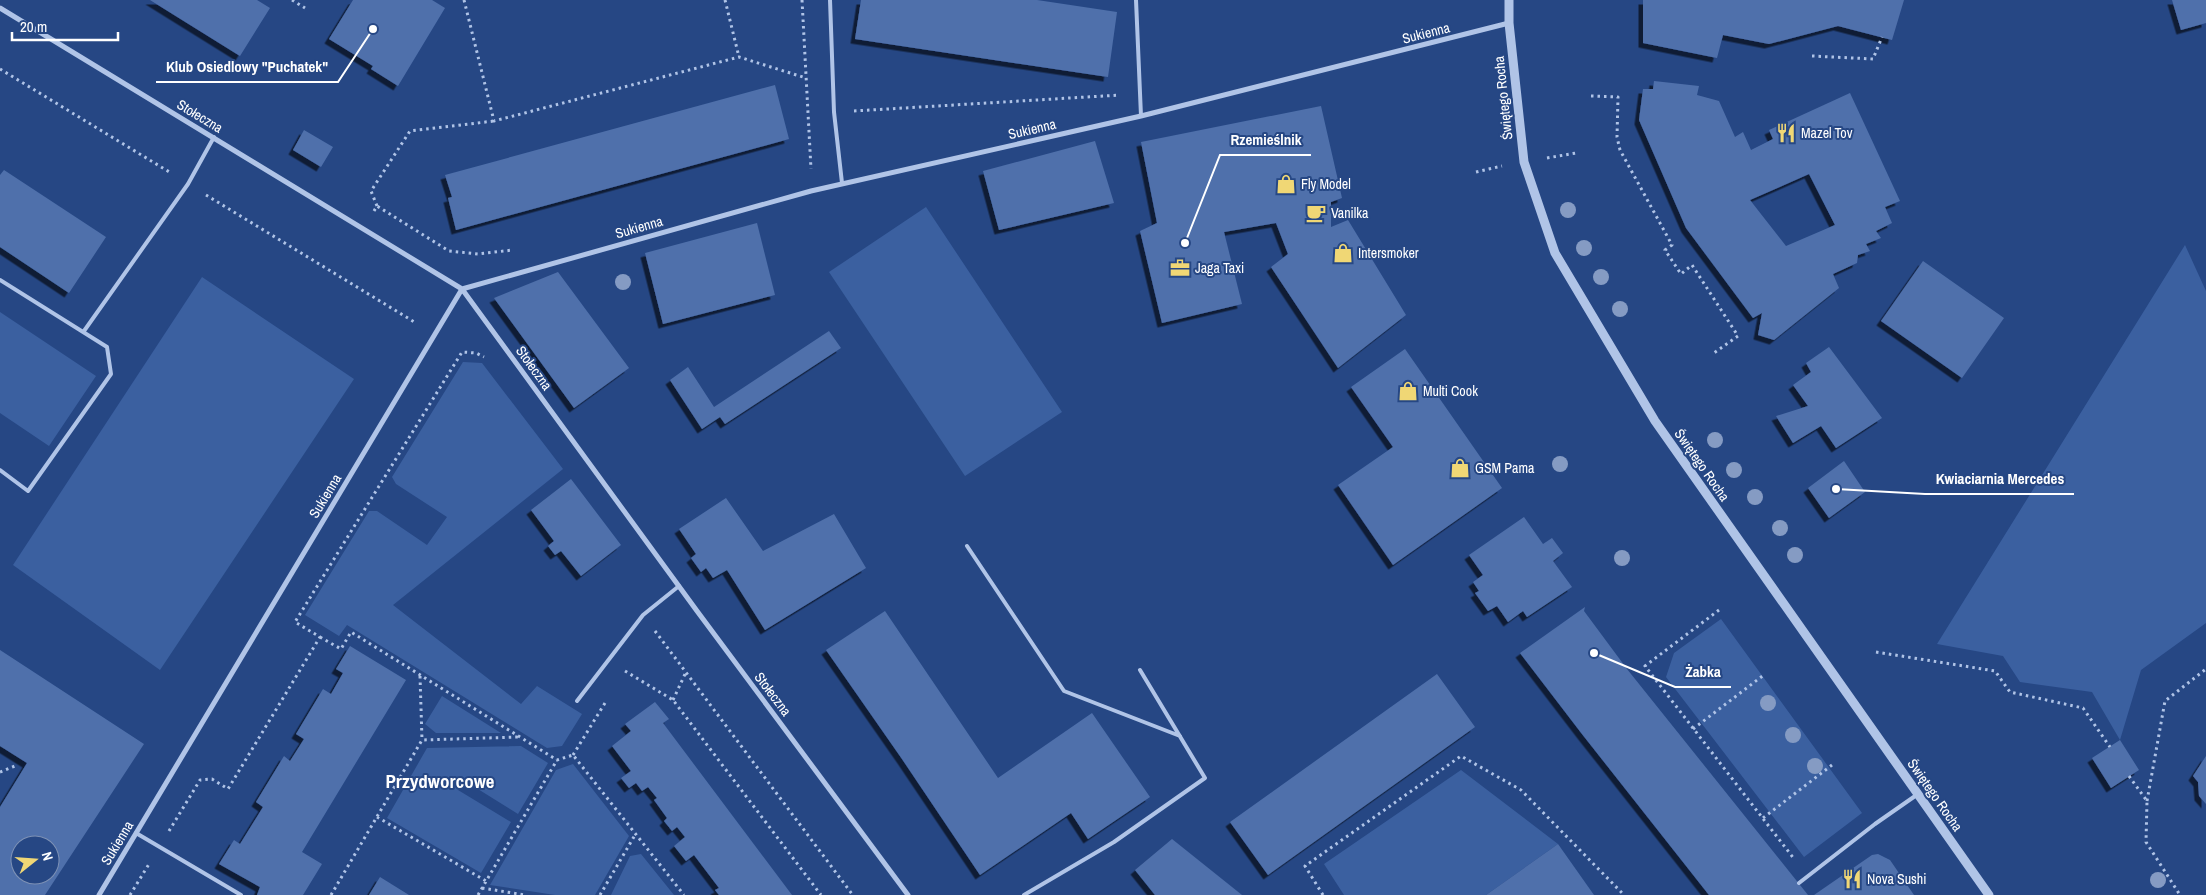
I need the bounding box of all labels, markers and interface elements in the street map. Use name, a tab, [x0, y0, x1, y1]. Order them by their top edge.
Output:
scale bar	[12, 10, 119, 42]
text: 20 m	[20, 16, 47, 37]
street label: Sukienna	[1400, 18, 1452, 48]
callout: Klub Osiedlowy "Puchatek"	[156, 52, 338, 82]
street label: Świętego Rocha	[1490, 55, 1516, 141]
text: Klub Osiedlowy "Puchatek"	[166, 56, 328, 77]
street label: Stołeczna	[174, 95, 227, 137]
street label: Sukienna	[1006, 115, 1058, 143]
restaurant icon: Mazel Tov	[1775, 122, 1797, 144]
place label: Mazel Tov	[1801, 124, 1853, 142]
callout: Rzemieślnik	[1220, 125, 1311, 155]
text: Rzemieślnik	[1230, 129, 1302, 150]
shop icon: Fly Model	[1275, 173, 1297, 195]
place label: Fly Model	[1301, 175, 1351, 193]
cafe icon: Vanilka	[1305, 202, 1327, 224]
place label: Vanilka	[1331, 204, 1369, 222]
street label: Sukienna	[613, 211, 665, 242]
shop icon: Intersmoker	[1332, 242, 1354, 264]
place label: Intersmoker	[1358, 244, 1419, 262]
office icon: Jaga Taxi	[1169, 257, 1191, 279]
place label: Jaga Taxi	[1195, 259, 1244, 277]
street label: Stołeczna	[512, 342, 556, 394]
shop icon: Multi Cook	[1397, 380, 1419, 402]
place label: Multi Cook	[1423, 382, 1478, 400]
street label: Świętego Rocha	[1670, 425, 1734, 505]
shop icon: GSM Pama	[1449, 457, 1471, 479]
place label: GSM Pama	[1475, 459, 1535, 477]
callout: Kwiaciarnia Mercedes	[1925, 464, 2074, 494]
text: Kwiaciarnia Mercedes	[1936, 468, 2064, 489]
street label: Sukienna	[305, 470, 346, 521]
callout: Żabka	[1675, 657, 1731, 687]
text: Żabka	[1685, 661, 1721, 682]
street label: Stołeczna	[751, 668, 796, 720]
street label: Świętego Rocha	[1903, 755, 1967, 835]
district label: Przydworcowe	[385, 768, 495, 794]
street label: Sukienna	[97, 817, 138, 868]
north arrow	[10, 835, 60, 885]
text: N	[38, 850, 57, 863]
restaurant icon: Nova Sushi	[1841, 868, 1863, 890]
place label: Nova Sushi	[1867, 870, 1926, 888]

